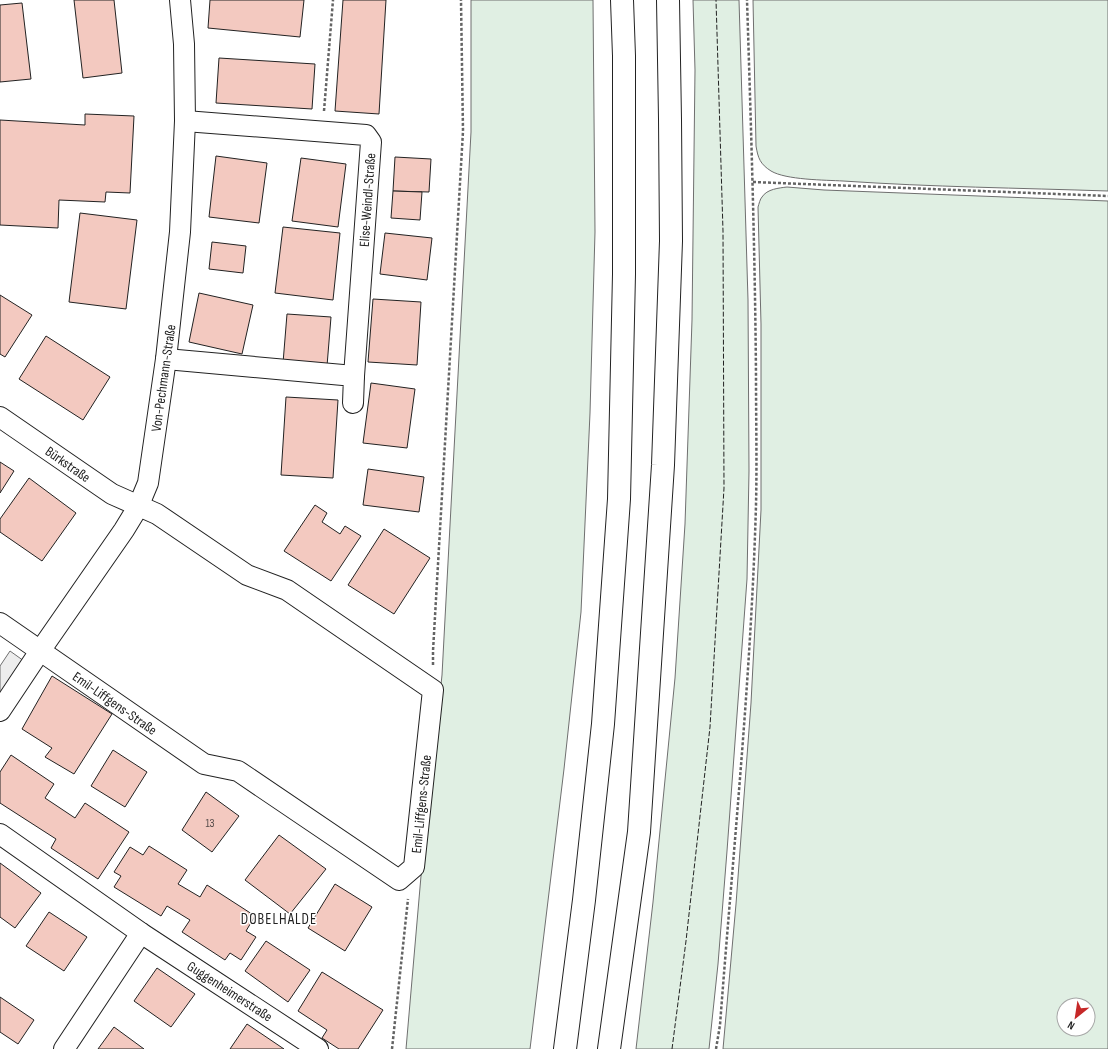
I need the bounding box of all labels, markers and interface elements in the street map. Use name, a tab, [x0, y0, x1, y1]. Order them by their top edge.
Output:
street label: Elise-Weindl-Straße	[356, 152, 379, 248]
street label: Von-Pechmann-Straße	[148, 323, 179, 433]
street label: Bürkstraße	[42, 443, 94, 486]
street label: Emil-Liffgens-Straße	[69, 668, 160, 739]
street label: Emil-Liffgens-Straße	[408, 754, 435, 854]
house number: 13	[205, 816, 215, 831]
district label: DOBELHALDE	[241, 910, 317, 929]
street label: Guggenheimerstraße	[184, 958, 276, 1025]
north arrow	[1056, 997, 1096, 1037]
text: N	[1065, 1018, 1077, 1032]

